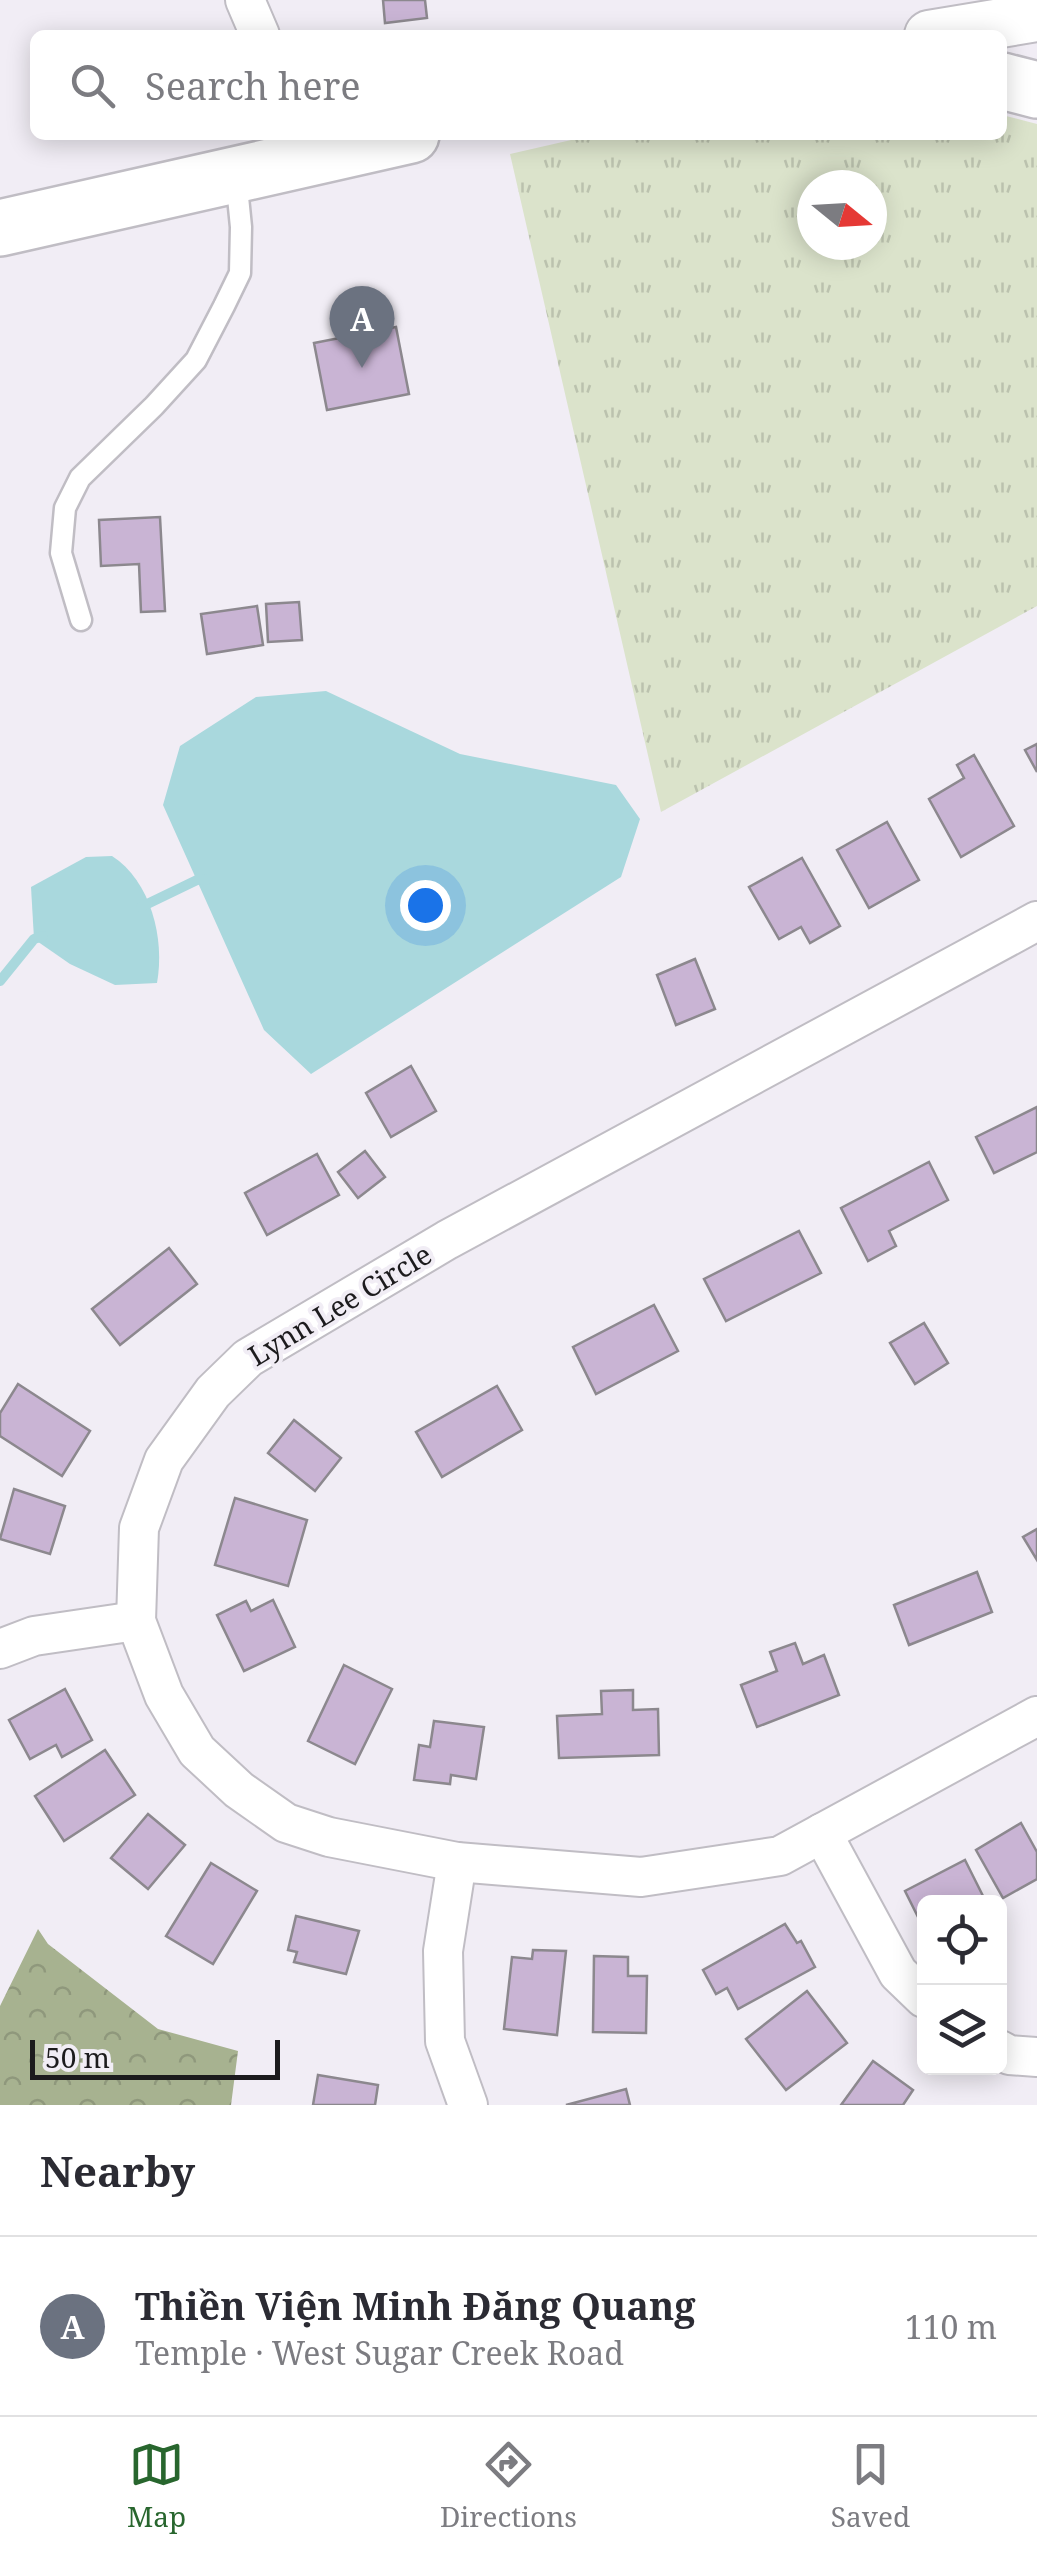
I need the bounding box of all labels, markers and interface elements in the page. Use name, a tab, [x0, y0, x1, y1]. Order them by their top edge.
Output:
search box	[30, 30, 1007, 140]
icon: search	[65, 58, 120, 113]
text: Search here	[145, 59, 361, 111]
north arrow	[797, 170, 887, 260]
pin: A	[330, 286, 394, 368]
your location	[400, 880, 451, 931]
street label: Lynn Lee Circle	[241, 1234, 438, 1374]
map controls	[917, 1895, 1007, 2075]
button: locate	[917, 1895, 1007, 1985]
button: layers	[917, 1985, 1007, 2075]
scale bar	[30, 2035, 280, 2080]
text: 50 m	[45, 2038, 110, 2076]
text: Nearby	[40, 2142, 195, 2199]
text: Thiền Viện Minh Đăng Quang	[135, 2279, 696, 2331]
text: A	[60, 2305, 85, 2348]
text: 110 m	[905, 2305, 997, 2348]
text: Temple · West Sugar Creek Road	[135, 2331, 624, 2374]
tab: Map	[127, 2437, 186, 2535]
tab: Directions	[440, 2437, 577, 2535]
tab: Saved	[831, 2437, 910, 2535]

